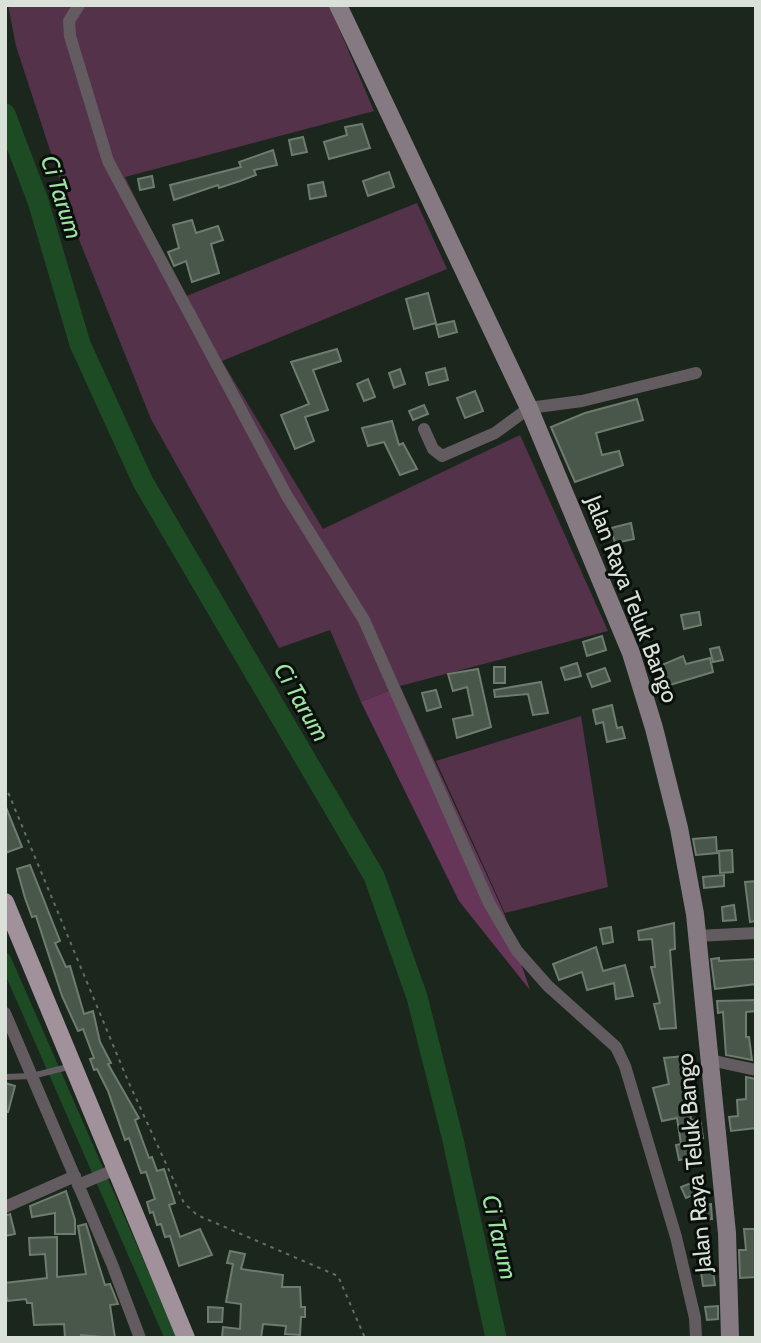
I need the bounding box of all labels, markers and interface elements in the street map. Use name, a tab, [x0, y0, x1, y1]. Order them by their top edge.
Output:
water label: Ci Tarum	[35, 152, 89, 242]
street label: Jalan Raya Teluk Bango	[579, 490, 685, 707]
water label: Ci Tarum	[268, 657, 336, 747]
street label: Jalan Raya Teluk Bango	[670, 1052, 718, 1275]
water label: Ci Tarum	[476, 1192, 524, 1282]

